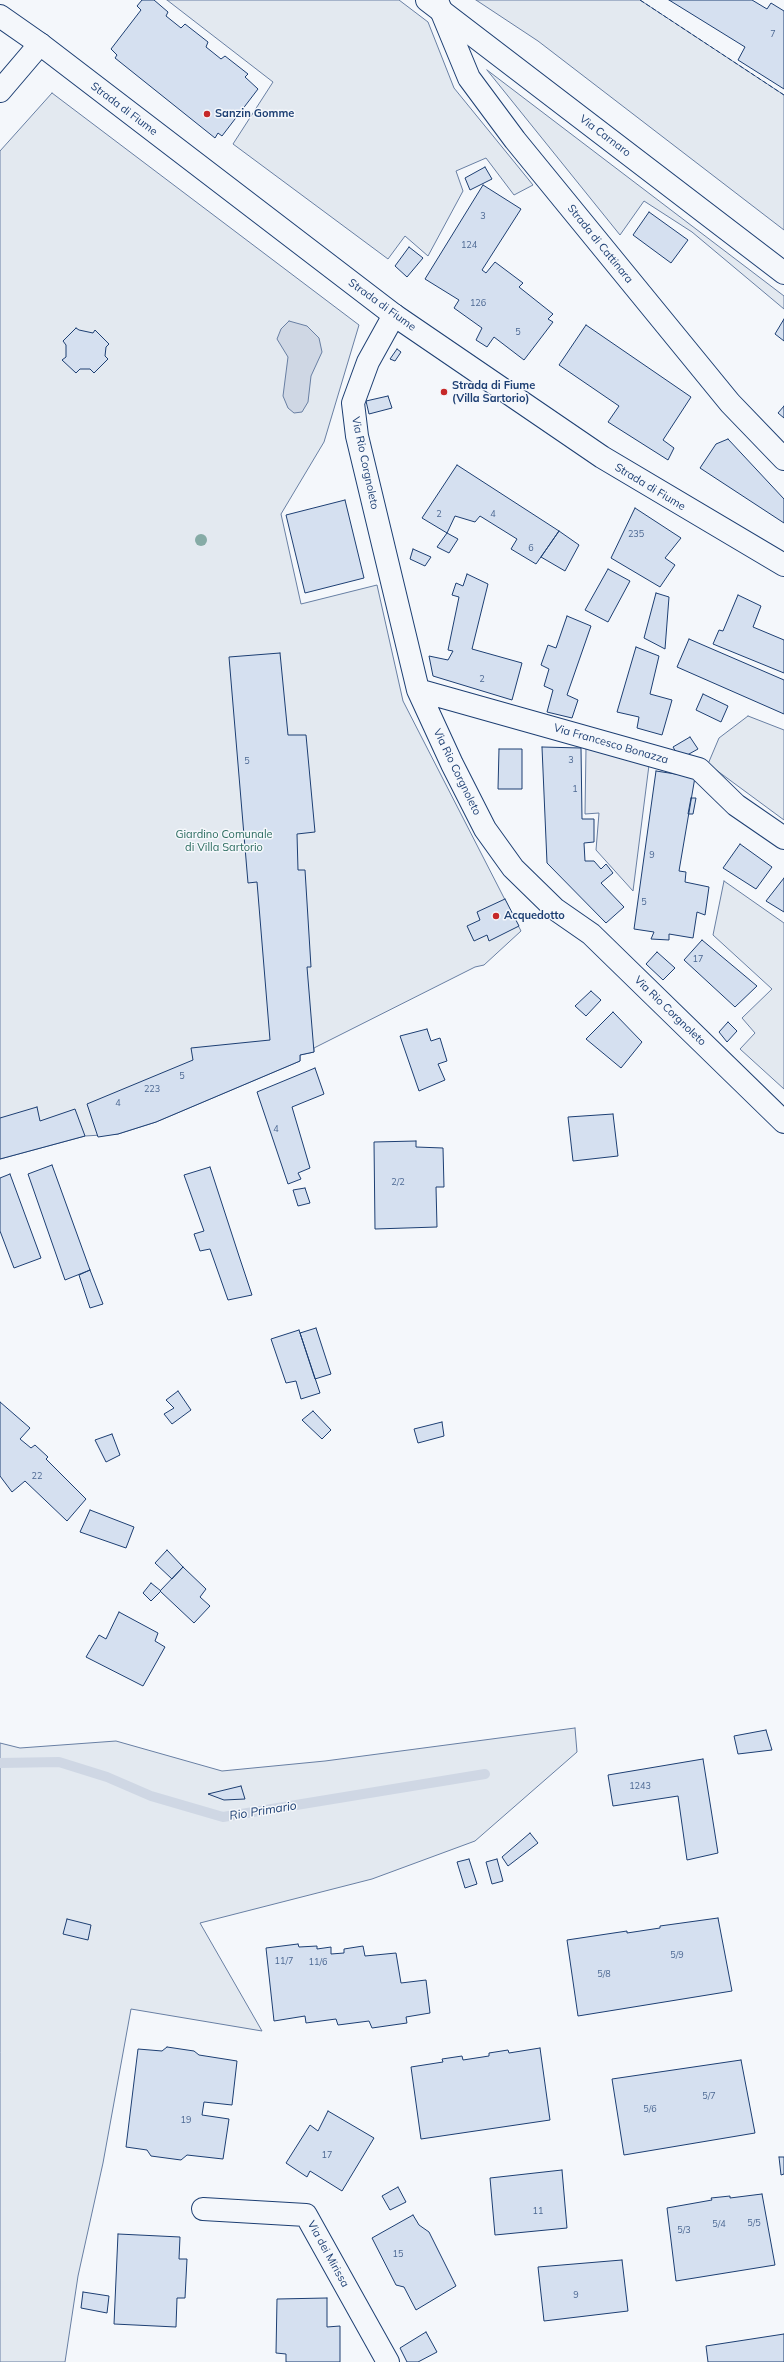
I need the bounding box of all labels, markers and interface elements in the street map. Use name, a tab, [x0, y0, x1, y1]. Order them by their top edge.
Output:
house number: 7	[770, 29, 776, 39]
street label: Strada di Fiume	[88, 80, 160, 138]
place label: Sanzin Gomme	[215, 107, 294, 121]
marker: Sanzin Gomme	[202, 109, 212, 119]
street label: Via Carnaro	[577, 112, 633, 160]
street label: Strada di Cattinara	[564, 202, 636, 286]
house number: 3	[480, 211, 486, 221]
house number: 124	[461, 240, 477, 250]
street label: Strada di Fiume	[346, 276, 418, 334]
house number: 126	[470, 298, 486, 308]
house number: 5	[515, 327, 521, 337]
place label: Strada di Fiume (Villa Sartorio)	[452, 379, 535, 405]
marker: Strada di Fiume (Villa Sartorio)	[439, 387, 449, 397]
street label: Via Rio Corgnoleto	[349, 415, 381, 511]
street label: Strada di Fiume	[612, 461, 688, 513]
house number: 2	[436, 509, 442, 519]
house number: 4	[490, 509, 496, 519]
house number: 235	[628, 529, 644, 539]
house number: 6	[528, 543, 534, 553]
house number: 2	[479, 674, 485, 684]
street label: Via Francesco Bonazza	[552, 721, 670, 767]
street label: Via Rio Corgnoleto	[430, 727, 484, 817]
house number: 3	[568, 755, 574, 765]
house number: 5	[244, 756, 250, 766]
house number: 1	[572, 784, 578, 794]
park label: Giardino Comunale di Villa Sartorio	[175, 828, 273, 854]
house number: 9	[649, 850, 655, 860]
house number: 5	[641, 897, 647, 907]
place label: Acquedotto	[504, 909, 565, 923]
marker: Acquedotto	[491, 911, 501, 921]
house number: 17	[693, 954, 703, 964]
street label: Via Rio Corgnoleto	[631, 973, 709, 1049]
house number: 5	[179, 1071, 185, 1081]
house number: 223	[144, 1084, 160, 1094]
house number: 4	[115, 1098, 121, 1108]
house number: 4	[273, 1124, 279, 1134]
house number: 2/2	[391, 1177, 405, 1187]
house number: 22	[32, 1471, 42, 1481]
house number: 1243	[629, 1781, 651, 1791]
water label: Rio Primario	[228, 1799, 298, 1823]
house number: 5/9	[670, 1950, 684, 1960]
house number: 11/7	[275, 1956, 293, 1966]
house number: 11/6	[309, 1957, 327, 1967]
house number: 5/8	[597, 1969, 611, 1979]
house number: 5/7	[702, 2091, 716, 2101]
house number: 5/6	[643, 2104, 657, 2114]
house number: 19	[181, 2115, 191, 2125]
house number: 17	[322, 2150, 332, 2160]
house number: 11	[533, 2206, 543, 2216]
street label: Via dei Mirissa	[304, 2218, 352, 2290]
house number: 5/5	[747, 2218, 761, 2228]
house number: 5/4	[712, 2219, 726, 2229]
house number: 5/3	[677, 2225, 691, 2235]
house number: 15	[393, 2249, 403, 2259]
house number: 9	[573, 2290, 579, 2300]

